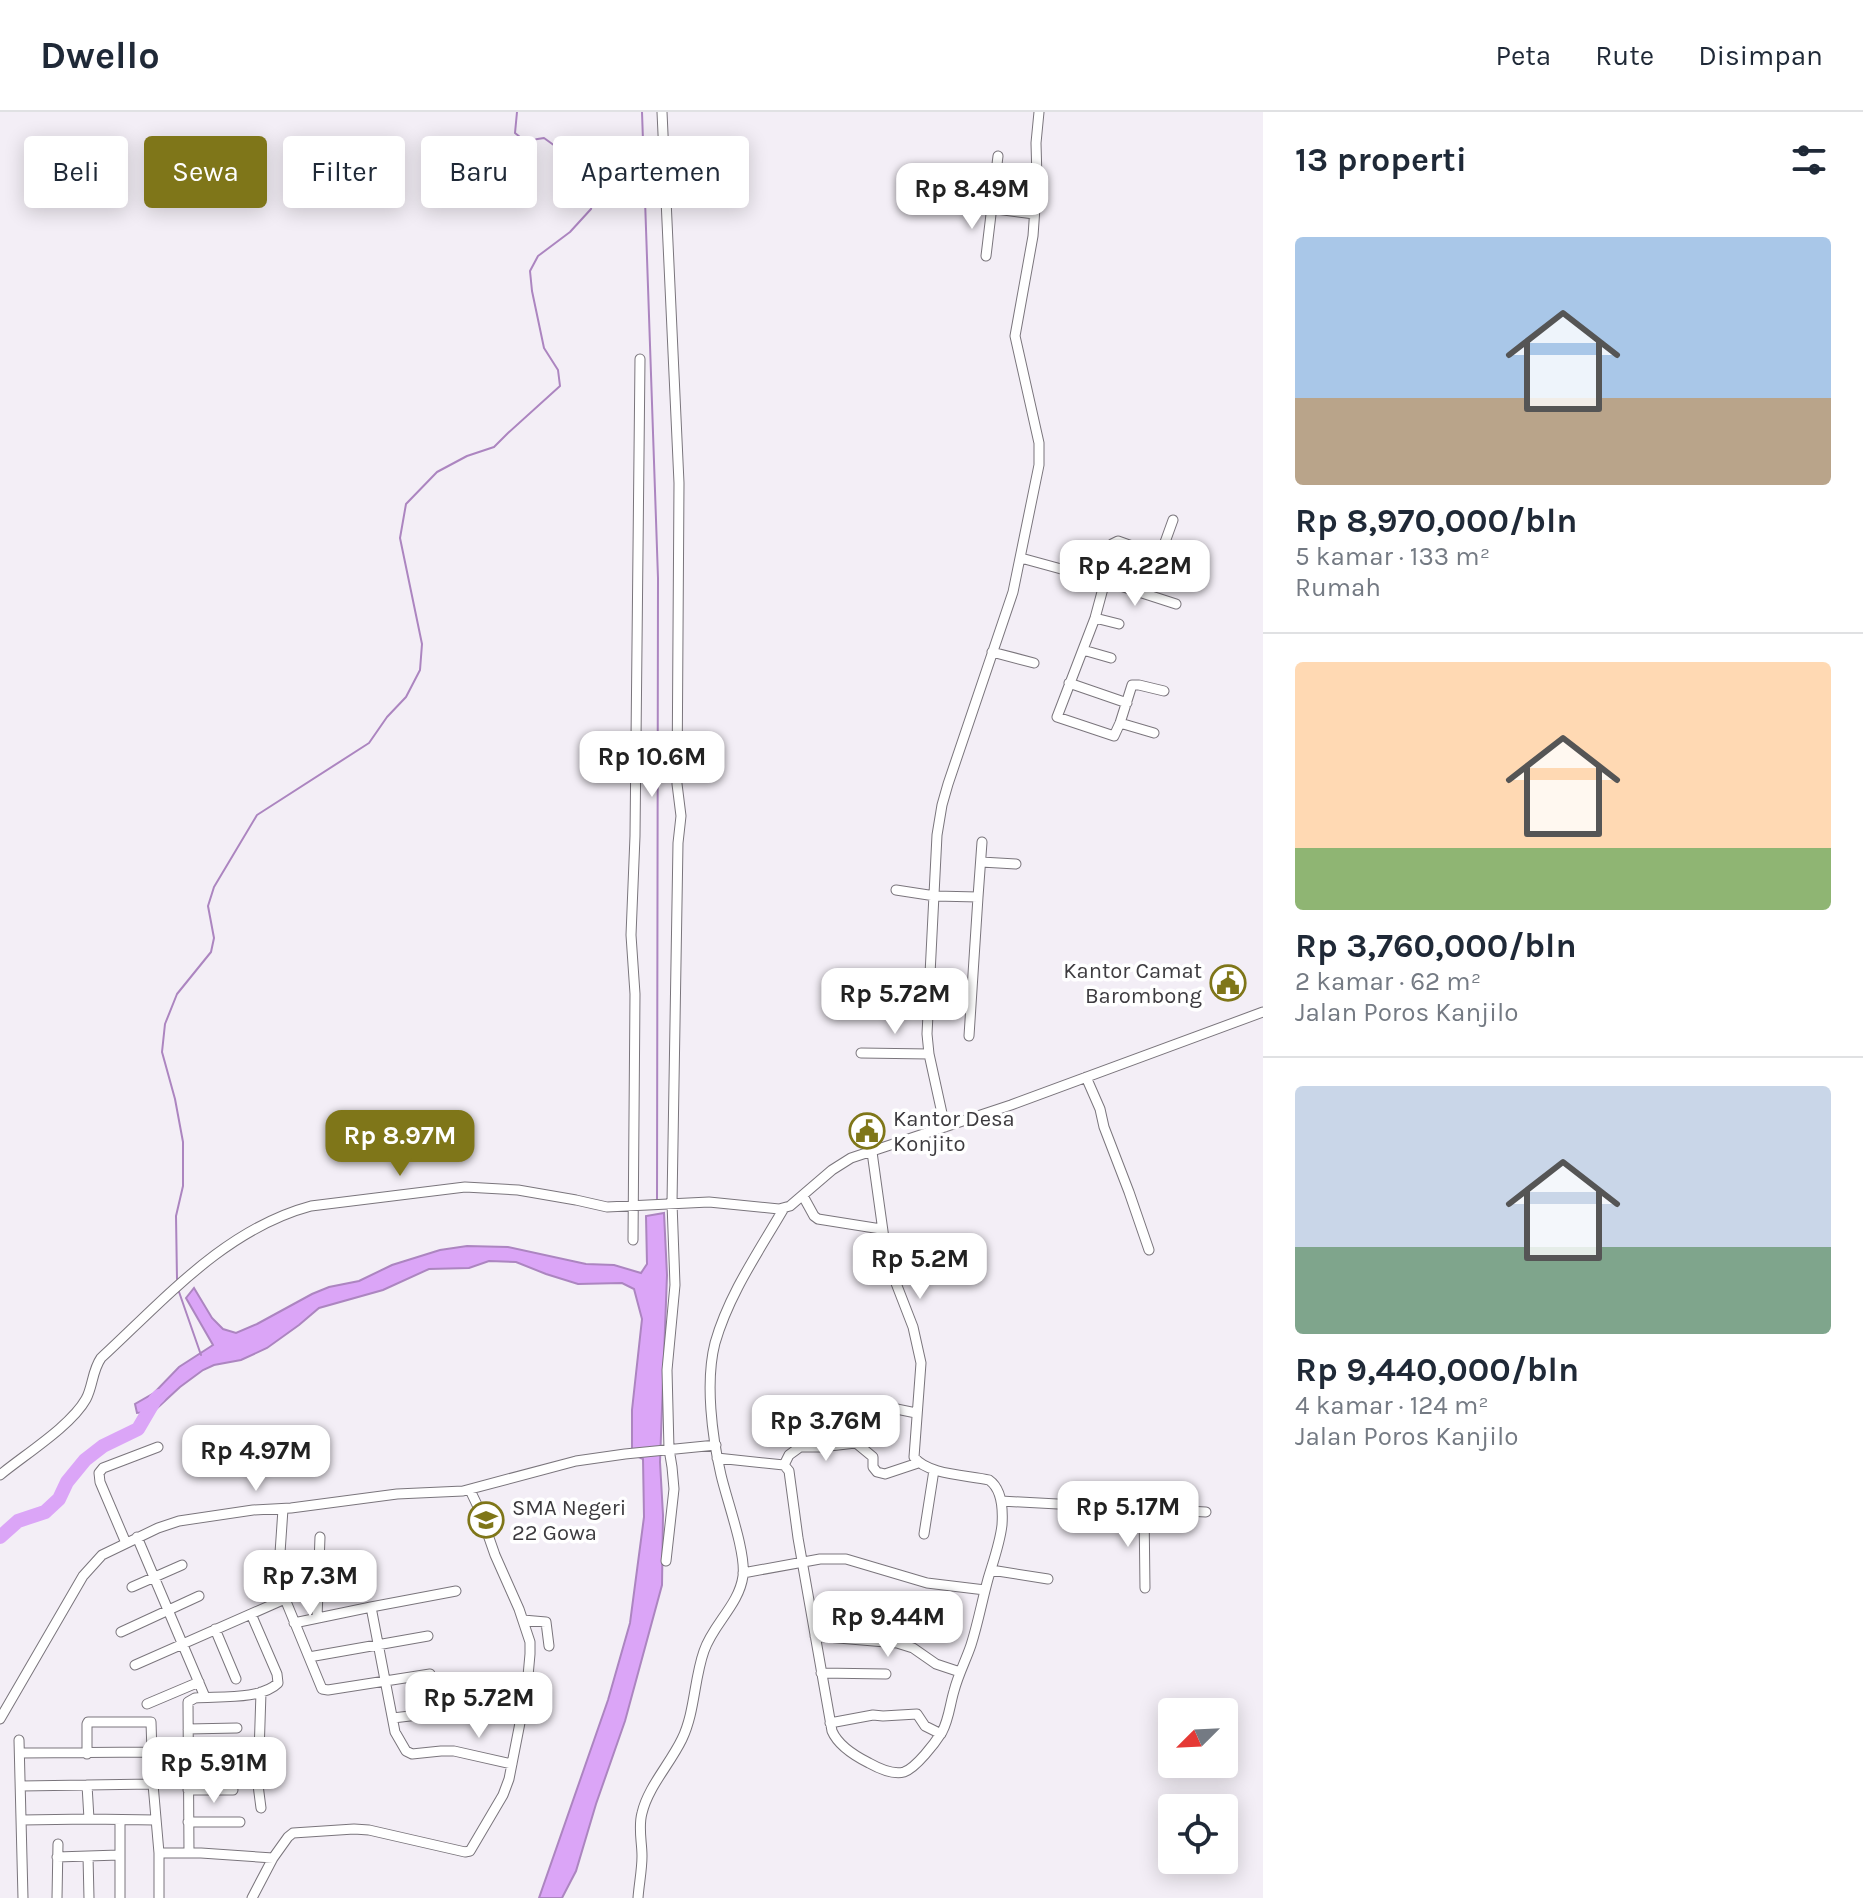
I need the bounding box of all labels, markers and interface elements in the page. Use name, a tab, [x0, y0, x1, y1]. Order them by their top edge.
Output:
text: Dwello	[40, 33, 160, 78]
text: Peta	[1495, 39, 1551, 72]
text: Rute	[1595, 39, 1654, 72]
text: Disimpan	[1698, 39, 1823, 72]
chip: Beli	[24, 136, 128, 208]
chip: Sewa	[144, 136, 267, 208]
chip: Filter	[283, 136, 405, 208]
chip: Baru	[421, 136, 537, 208]
chip: Apartemen	[553, 136, 749, 208]
icon: filters	[1787, 138, 1831, 182]
text: 13 properti	[1295, 140, 1467, 180]
pin: Rp 8.49M	[889, 163, 1055, 231]
text: Rp 8.49M	[914, 173, 1030, 204]
icon: home	[1491, 289, 1635, 433]
text: Rp 8,970,000/bln	[1295, 501, 1578, 541]
pin: Rp 4.22M	[1052, 540, 1218, 608]
text: 5 kamar · 133 m²	[1295, 541, 1490, 572]
text: Rp 4.22M	[1078, 550, 1192, 581]
text: Rumah	[1295, 572, 1381, 603]
icon: home	[1491, 714, 1635, 858]
pin: Rp 10.6M	[569, 731, 735, 799]
text: Rp 10.6M	[598, 741, 707, 772]
text: Rp 3,760,000/bln	[1295, 926, 1577, 966]
place label: Kantor Camat Barombong	[1063, 958, 1203, 1009]
public building icon: Kantor Camat Barombong	[1209, 964, 1247, 1002]
text: 2 kamar · 62 m²	[1295, 966, 1481, 997]
pin: Rp 5.72M	[812, 968, 978, 1036]
text: Rp 5.72M	[839, 978, 951, 1009]
text: Jalan Poros Kanjilo	[1295, 997, 1519, 1028]
place label: Kantor Desa Konjito	[893, 1106, 1015, 1157]
pin: Rp 8.97M	[317, 1110, 483, 1178]
public building icon: Kantor Desa Konjito	[848, 1112, 886, 1150]
text: Rp 8.97M	[343, 1120, 457, 1151]
icon: home	[1491, 1138, 1635, 1282]
pin: Rp 5.2M	[846, 1233, 994, 1301]
text: Rp 5.2M	[871, 1243, 969, 1274]
text: Rp 9,440,000/bln	[1295, 1350, 1579, 1390]
text: 4 kamar · 124 m²	[1295, 1390, 1489, 1421]
pin: Rp 3.76M	[743, 1395, 909, 1463]
text: Rp 3.76M	[770, 1405, 882, 1436]
text: Jalan Poros Kanjilo	[1295, 1421, 1519, 1452]
pin: Rp 4.97M	[173, 1425, 339, 1493]
text: Rp 4.97M	[200, 1435, 312, 1466]
pin: Rp 5.17M	[1045, 1481, 1211, 1549]
text: Rp 5.17M	[1076, 1491, 1180, 1522]
place label: SMA Negeri 22 Gowa	[512, 1495, 626, 1546]
school or university icon: SMA Negeri 22 Gowa	[467, 1501, 505, 1539]
pin: Rp 7.3M	[236, 1550, 384, 1618]
text: Rp 7.3M	[262, 1560, 358, 1591]
pin: Rp 9.44M	[805, 1591, 971, 1659]
text: Rp 9.44M	[831, 1601, 945, 1632]
pin: Rp 5.72M	[396, 1672, 562, 1740]
text: Rp 5.72M	[423, 1682, 535, 1713]
north arrow	[1158, 1698, 1238, 1778]
map controls	[1158, 1698, 1238, 1874]
pin: Rp 5.91M	[131, 1737, 297, 1805]
text: Rp 5.91M	[160, 1747, 268, 1778]
button: locate	[1158, 1794, 1238, 1874]

